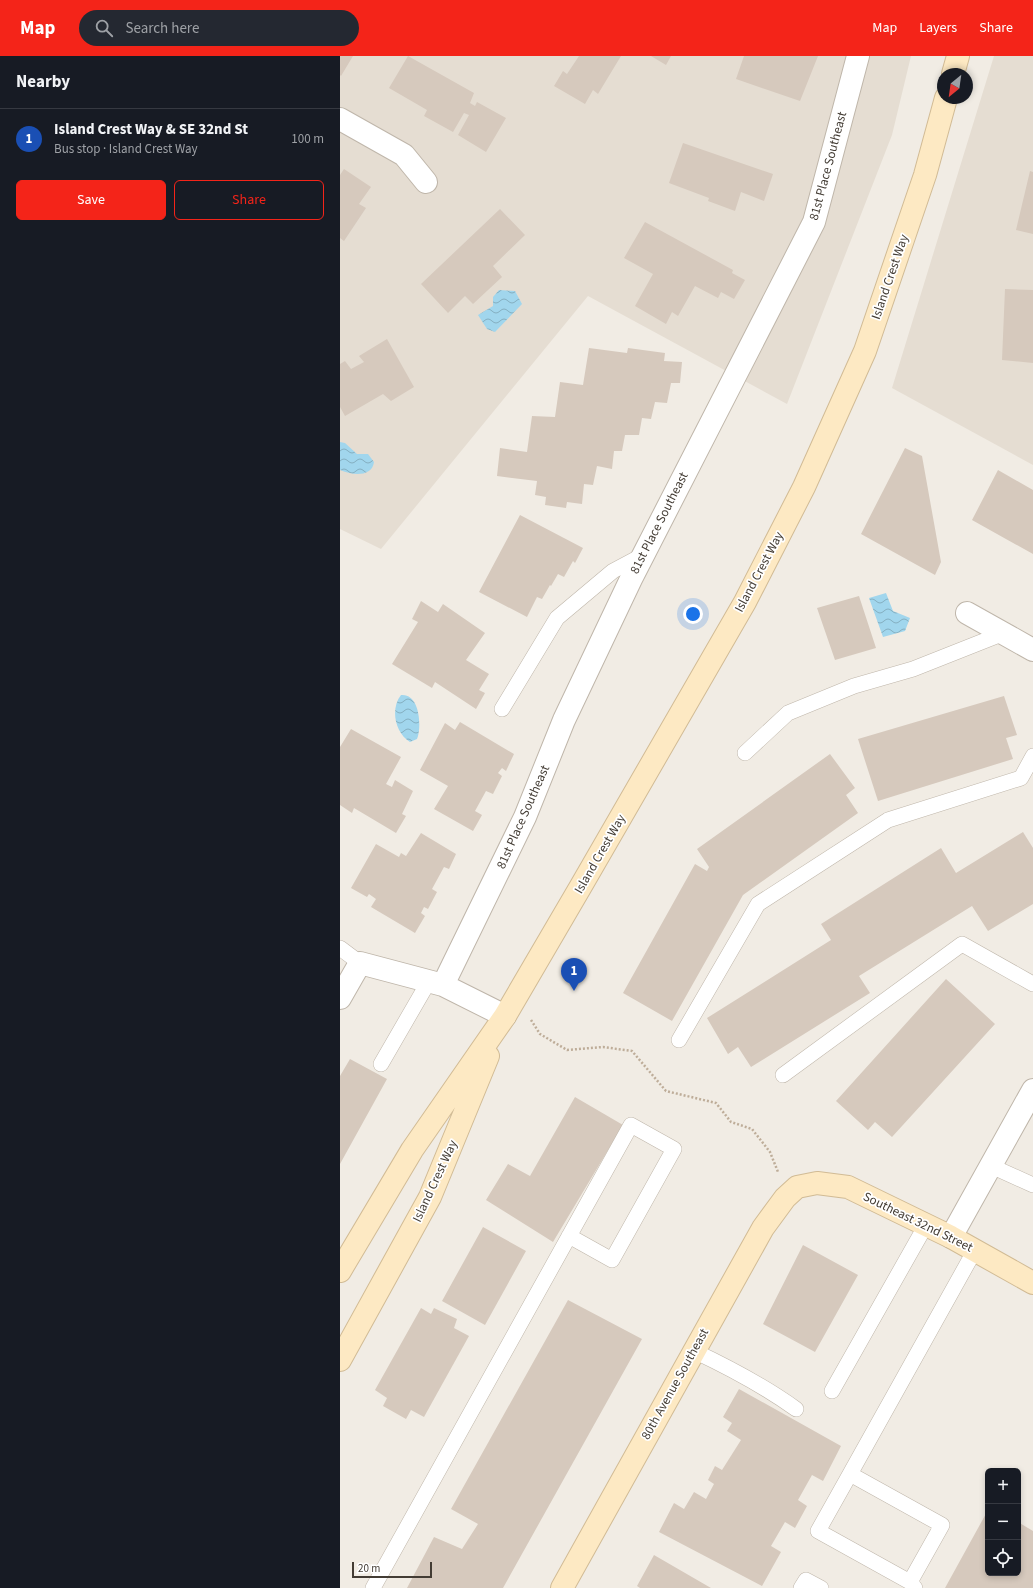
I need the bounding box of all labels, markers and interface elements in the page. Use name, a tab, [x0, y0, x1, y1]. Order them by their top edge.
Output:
search box	[79, 10, 359, 46]
text: Map	[20, 15, 55, 42]
icon: search	[93, 17, 115, 39]
text: Search here	[125, 18, 199, 39]
text: Map	[872, 18, 897, 38]
text: Layers	[919, 18, 957, 38]
text: Share	[979, 18, 1013, 38]
north arrow	[937, 68, 973, 104]
text: Nearby	[16, 70, 70, 94]
street label: 81st Place Southeast	[805, 109, 851, 222]
text: Island Crest Way & SE 32nd St	[54, 119, 248, 140]
text: 1	[26, 130, 32, 148]
text: 100 m	[291, 130, 324, 148]
text: Bus stop · Island Crest Way	[54, 140, 198, 158]
button: Save	[16, 180, 166, 220]
button: Share	[174, 180, 324, 220]
street label: Island Crest Way	[867, 232, 913, 322]
street label: 81st Place Southeast	[626, 469, 693, 577]
street label: Island Crest Way	[730, 529, 788, 615]
your location	[683, 604, 703, 624]
street label: 81st Place Southeast	[492, 762, 554, 872]
street label: Island Crest Way	[570, 811, 630, 897]
pin: 1	[561, 958, 587, 991]
street label: Island Crest Way	[408, 1137, 462, 1225]
street label: Southeast 32nd Street	[860, 1188, 976, 1257]
street label: 80th Avenue Southeast	[637, 1325, 713, 1443]
map controls	[985, 1468, 1021, 1576]
button: +	[985, 1468, 1021, 1504]
button: −	[985, 1504, 1021, 1540]
button: locate	[985, 1540, 1021, 1576]
scale bar	[352, 1560, 432, 1579]
text: 20 m	[358, 1561, 380, 1576]

